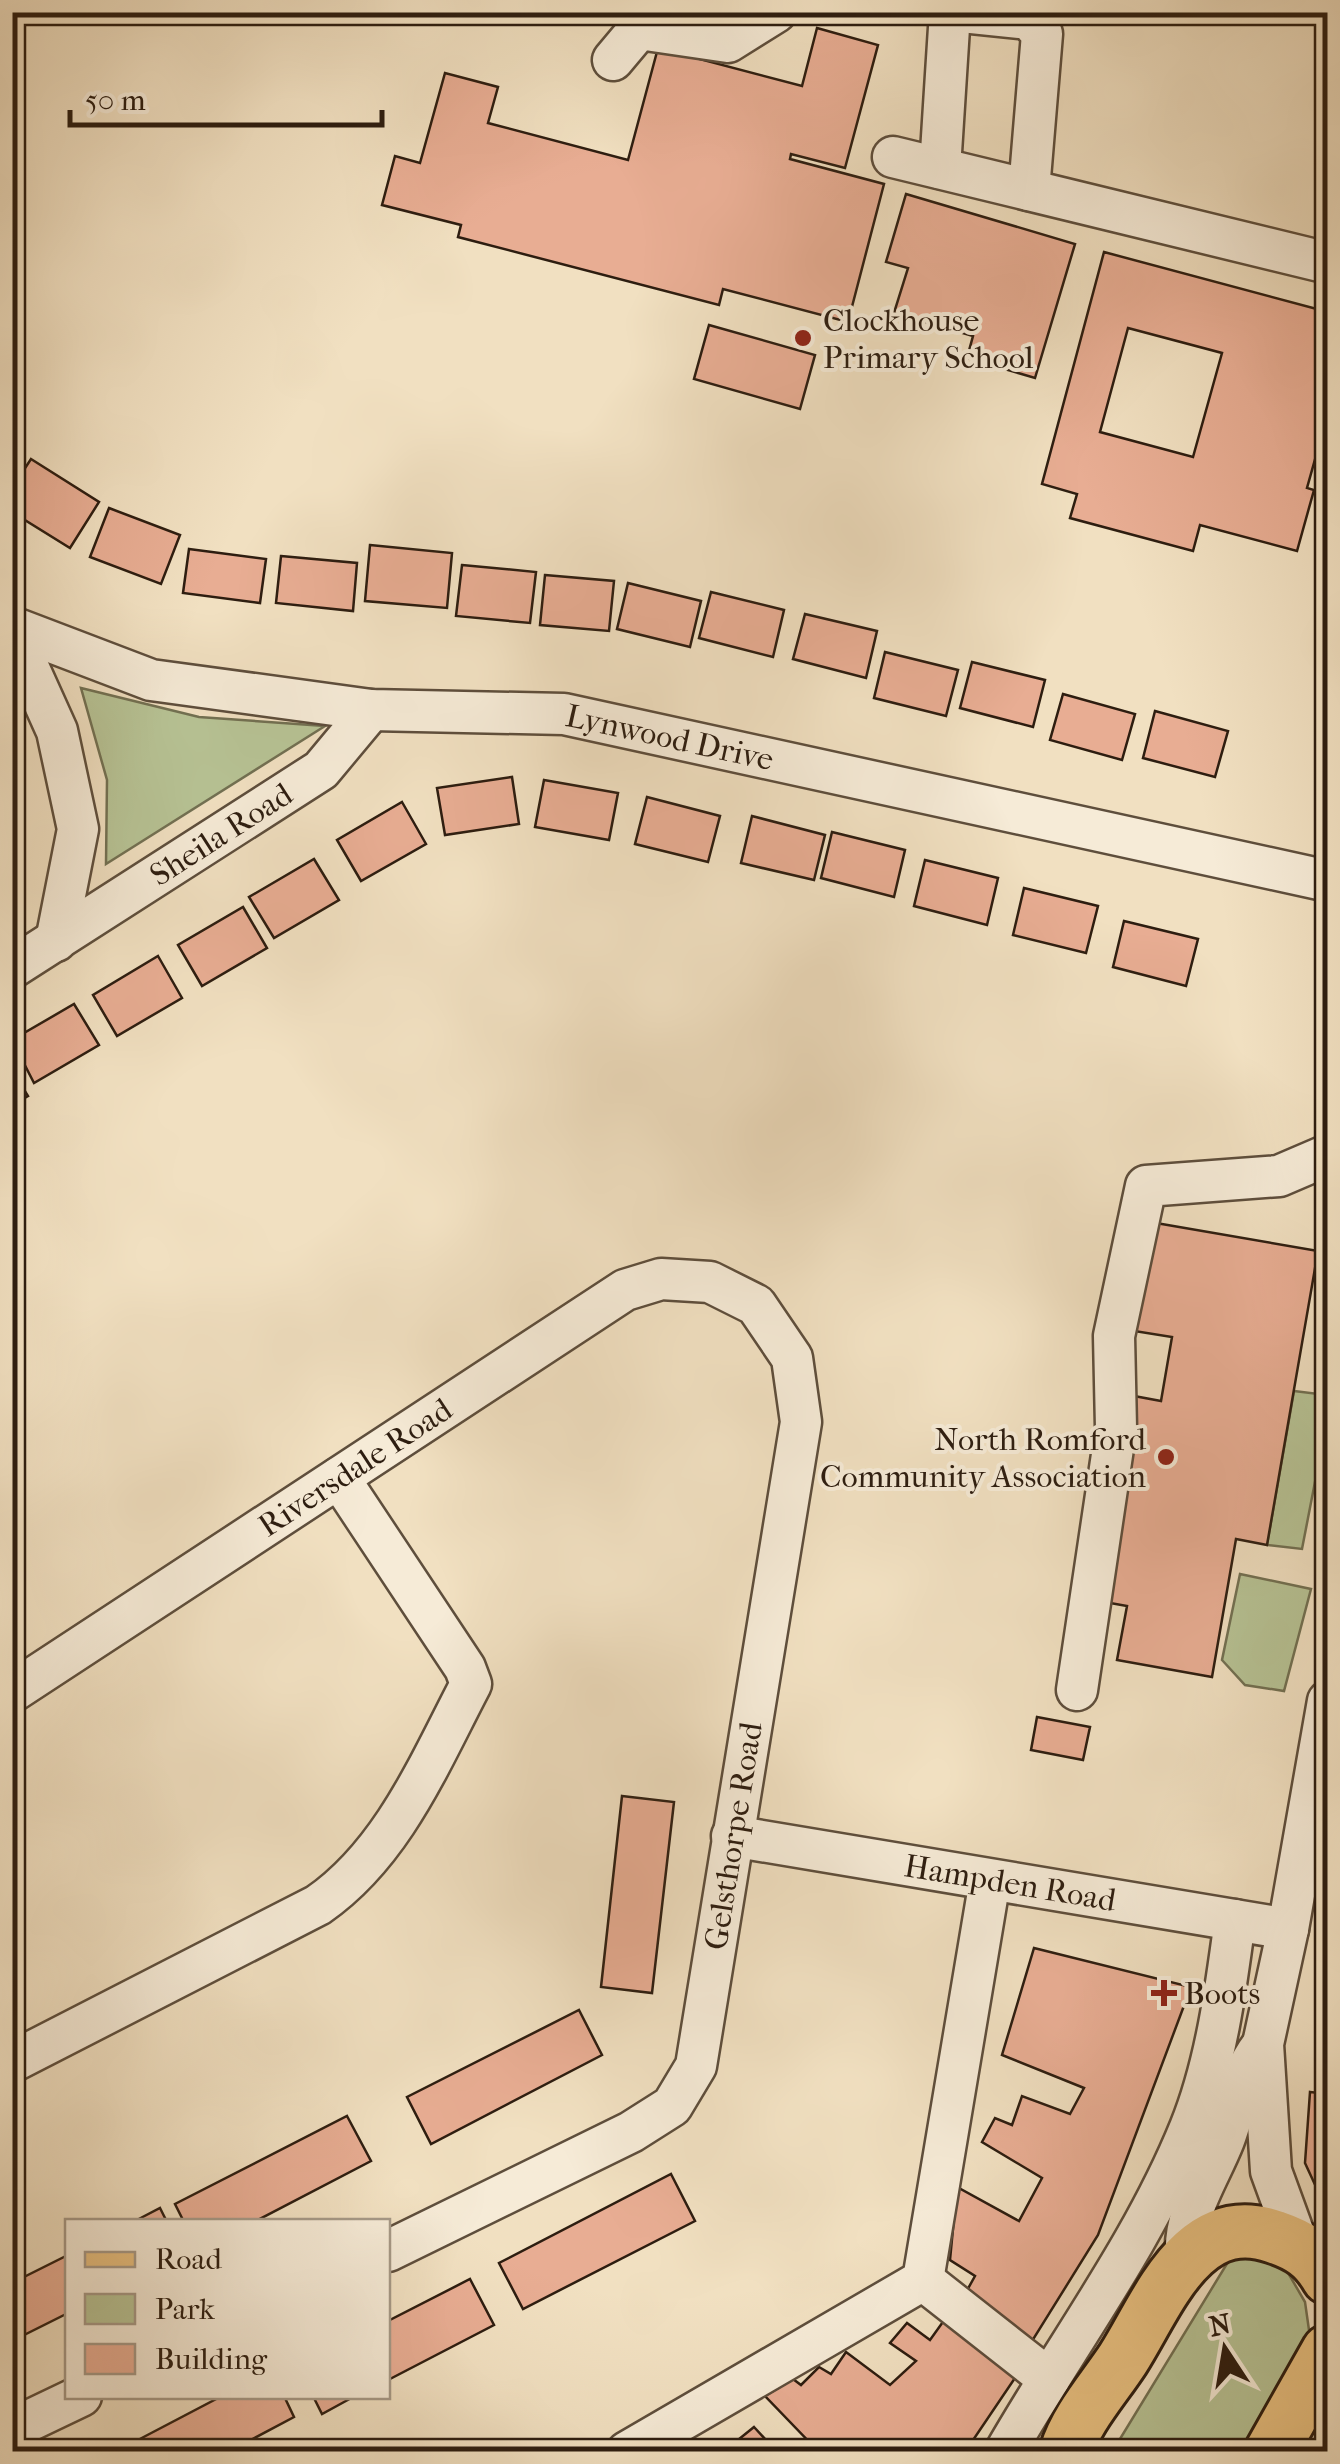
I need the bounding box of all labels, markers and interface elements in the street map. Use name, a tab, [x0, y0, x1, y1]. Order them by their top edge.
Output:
scale bar	[70, 65, 382, 127]
text: 50 m	[85, 83, 146, 118]
place label: Clockhouse Primary School	[823, 302, 1034, 376]
marker: Clockhouse Primary School	[792, 327, 814, 349]
street label: Lynwood Drive	[562, 697, 777, 778]
street label: Sheila Road	[143, 775, 299, 894]
street label: Riversdale Road	[252, 1391, 459, 1544]
place label: North Romford Community Association	[820, 1421, 1147, 1495]
marker: North Romford Community Association	[1155, 1446, 1177, 1468]
street label: Gelsthorpe Road	[697, 1719, 770, 1953]
street label: Hampden Road	[901, 1847, 1119, 1919]
place label: Boots	[1184, 1975, 1260, 2012]
marker: Boots	[1153, 1982, 1175, 2004]
legend	[65, 2219, 390, 2399]
text: Road	[155, 2242, 222, 2277]
text: Park	[155, 2292, 215, 2327]
north arrow	[1175, 2299, 1275, 2399]
text: N	[1206, 2307, 1234, 2343]
text: Building	[155, 2342, 268, 2377]

